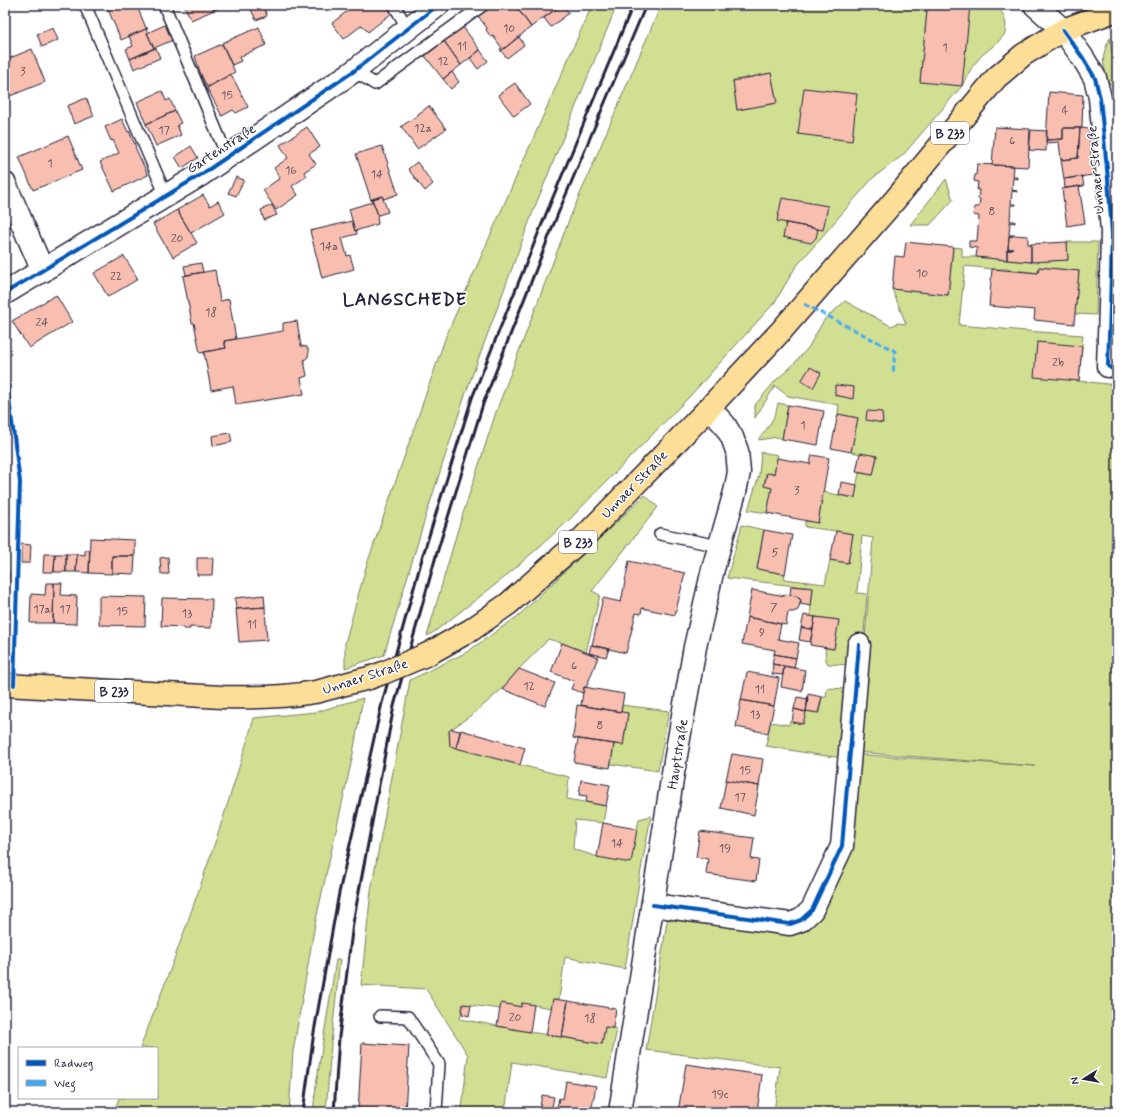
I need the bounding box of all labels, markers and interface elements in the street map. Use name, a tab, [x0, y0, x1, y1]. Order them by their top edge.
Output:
house number: 10	[503, 21, 515, 37]
house number: 11	[457, 39, 467, 55]
house number: 1	[942, 40, 948, 56]
house number: 12	[437, 54, 449, 70]
house number: 3	[20, 64, 26, 80]
house number: 15	[221, 88, 233, 104]
house number: 4	[1062, 103, 1069, 119]
street label: Gartenstraße	[184, 120, 260, 178]
house number: 12a	[414, 121, 432, 137]
road number: B 233	[931, 122, 969, 144]
house number: 17	[158, 123, 170, 139]
street label: Unnaer Straße	[1083, 125, 1109, 215]
house number: 6	[1009, 133, 1015, 149]
house number: 1	[47, 156, 53, 172]
house number: 16	[285, 163, 297, 179]
house number: 14	[371, 167, 383, 183]
house number: 8	[989, 204, 995, 220]
house number: 20	[171, 231, 184, 247]
house number: 14a	[320, 239, 338, 255]
house number: 10	[916, 266, 928, 282]
house number: 22	[110, 269, 122, 285]
district label: LANGSCHEDE	[343, 288, 467, 312]
house number: 18	[205, 305, 217, 321]
house number: 24	[35, 315, 49, 331]
house number: 2b	[1052, 355, 1064, 371]
house number: 1	[800, 418, 806, 434]
street label: Unnaer Straße	[597, 446, 672, 523]
house number: 3	[794, 483, 800, 499]
road number: B 233	[559, 531, 597, 553]
house number: 5	[771, 545, 779, 561]
house number: 7	[770, 600, 778, 616]
house number: 17a	[33, 602, 51, 618]
house number: 17	[59, 602, 71, 618]
house number: 15	[116, 604, 128, 620]
house number: 13	[182, 606, 192, 622]
house number: 11	[247, 617, 257, 633]
house number: 9	[759, 625, 765, 641]
street label: Unnaer Straße	[320, 655, 410, 699]
house number: 6	[571, 658, 577, 674]
house number: 12	[523, 679, 535, 695]
road number: B 233	[95, 680, 133, 702]
house number: 11	[755, 682, 765, 698]
house number: 13	[750, 707, 760, 723]
street label: Hauptstraße	[664, 717, 692, 791]
house number: 8	[597, 718, 603, 734]
house number: 15	[739, 763, 751, 779]
house number: 17	[734, 790, 746, 806]
house number: 14	[611, 836, 623, 852]
house number: 19	[719, 841, 731, 857]
house number: 20	[509, 1010, 522, 1026]
house number: 18	[584, 1011, 596, 1027]
legend	[18, 1047, 158, 1099]
text: Radweg	[54, 1056, 93, 1072]
north arrow	[1064, 1059, 1104, 1099]
text: Weg	[54, 1076, 76, 1093]
text: N	[1068, 1076, 1083, 1086]
house number: 19c	[711, 1087, 729, 1103]

